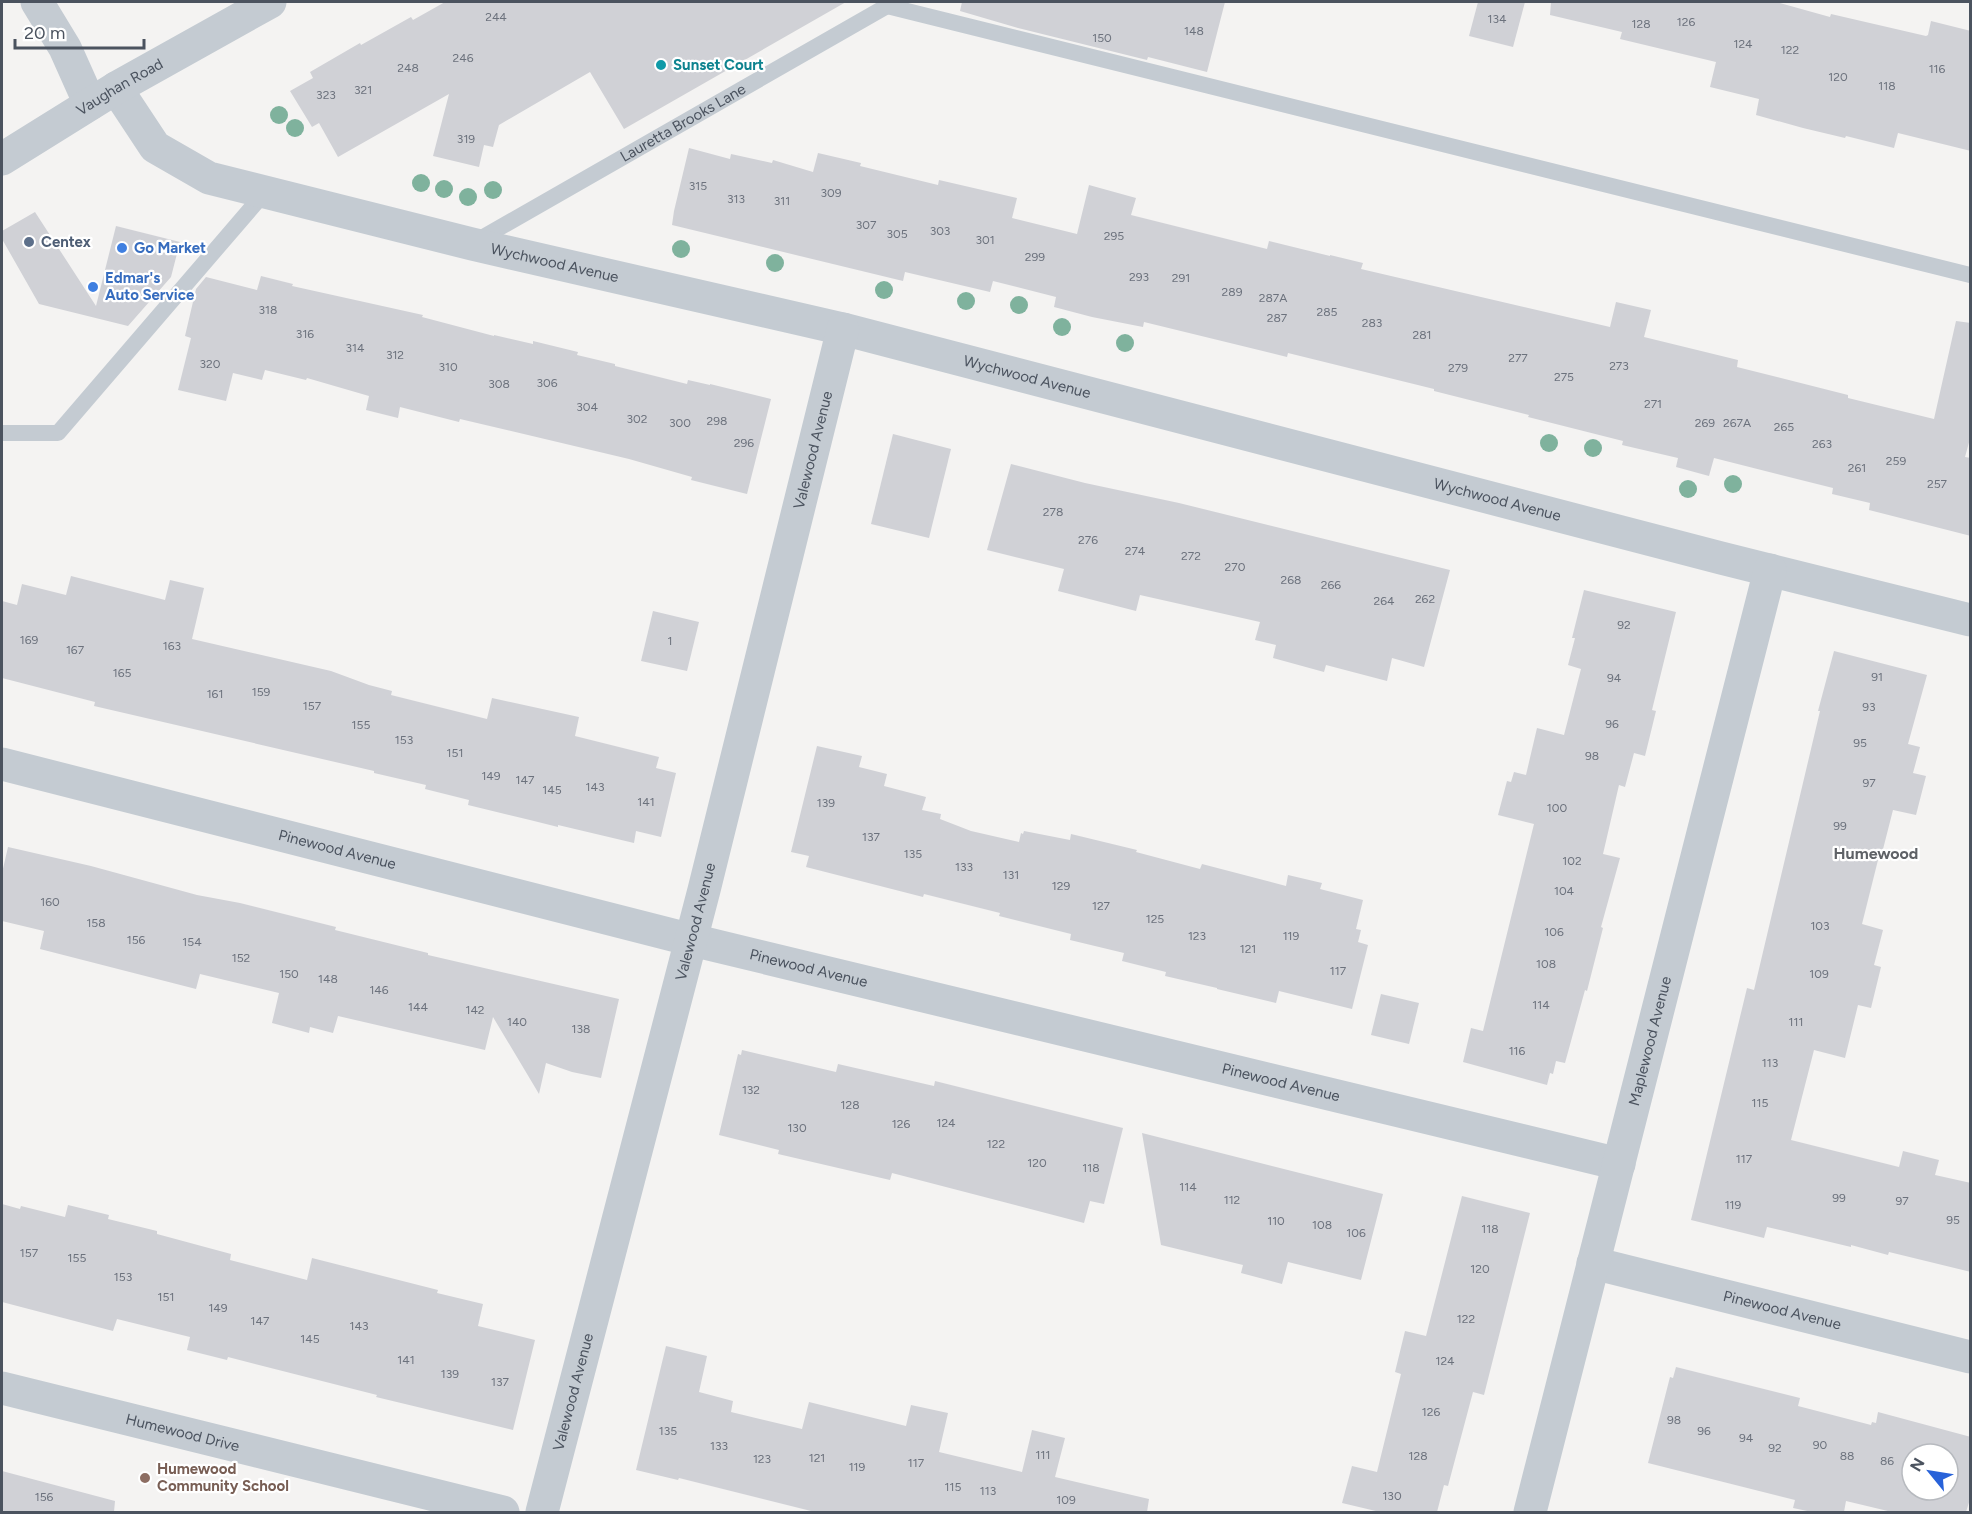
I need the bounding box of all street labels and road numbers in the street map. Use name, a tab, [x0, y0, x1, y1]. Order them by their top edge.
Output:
street label: Vaughan Road	[73, 55, 166, 119]
street label: Lauretta Brooks Lane	[617, 80, 749, 166]
street label: Wychwood Avenue	[489, 240, 620, 286]
street label: Wychwood Avenue	[962, 352, 1093, 402]
street label: Valewood Avenue	[790, 389, 836, 511]
street label: Wychwood Avenue	[1432, 474, 1563, 525]
street label: Pinewood Avenue	[276, 826, 398, 873]
street label: Valewood Avenue	[672, 861, 719, 983]
street label: Pinewood Avenue	[748, 945, 869, 991]
street label: Maplewood Avenue	[1625, 974, 1675, 1108]
street label: Pinewood Avenue	[1220, 1059, 1342, 1105]
street label: Pinewood Avenue	[1721, 1287, 1843, 1334]
street label: Valewood Avenue	[549, 1331, 597, 1453]
street label: Humewood Drive	[124, 1410, 241, 1455]

